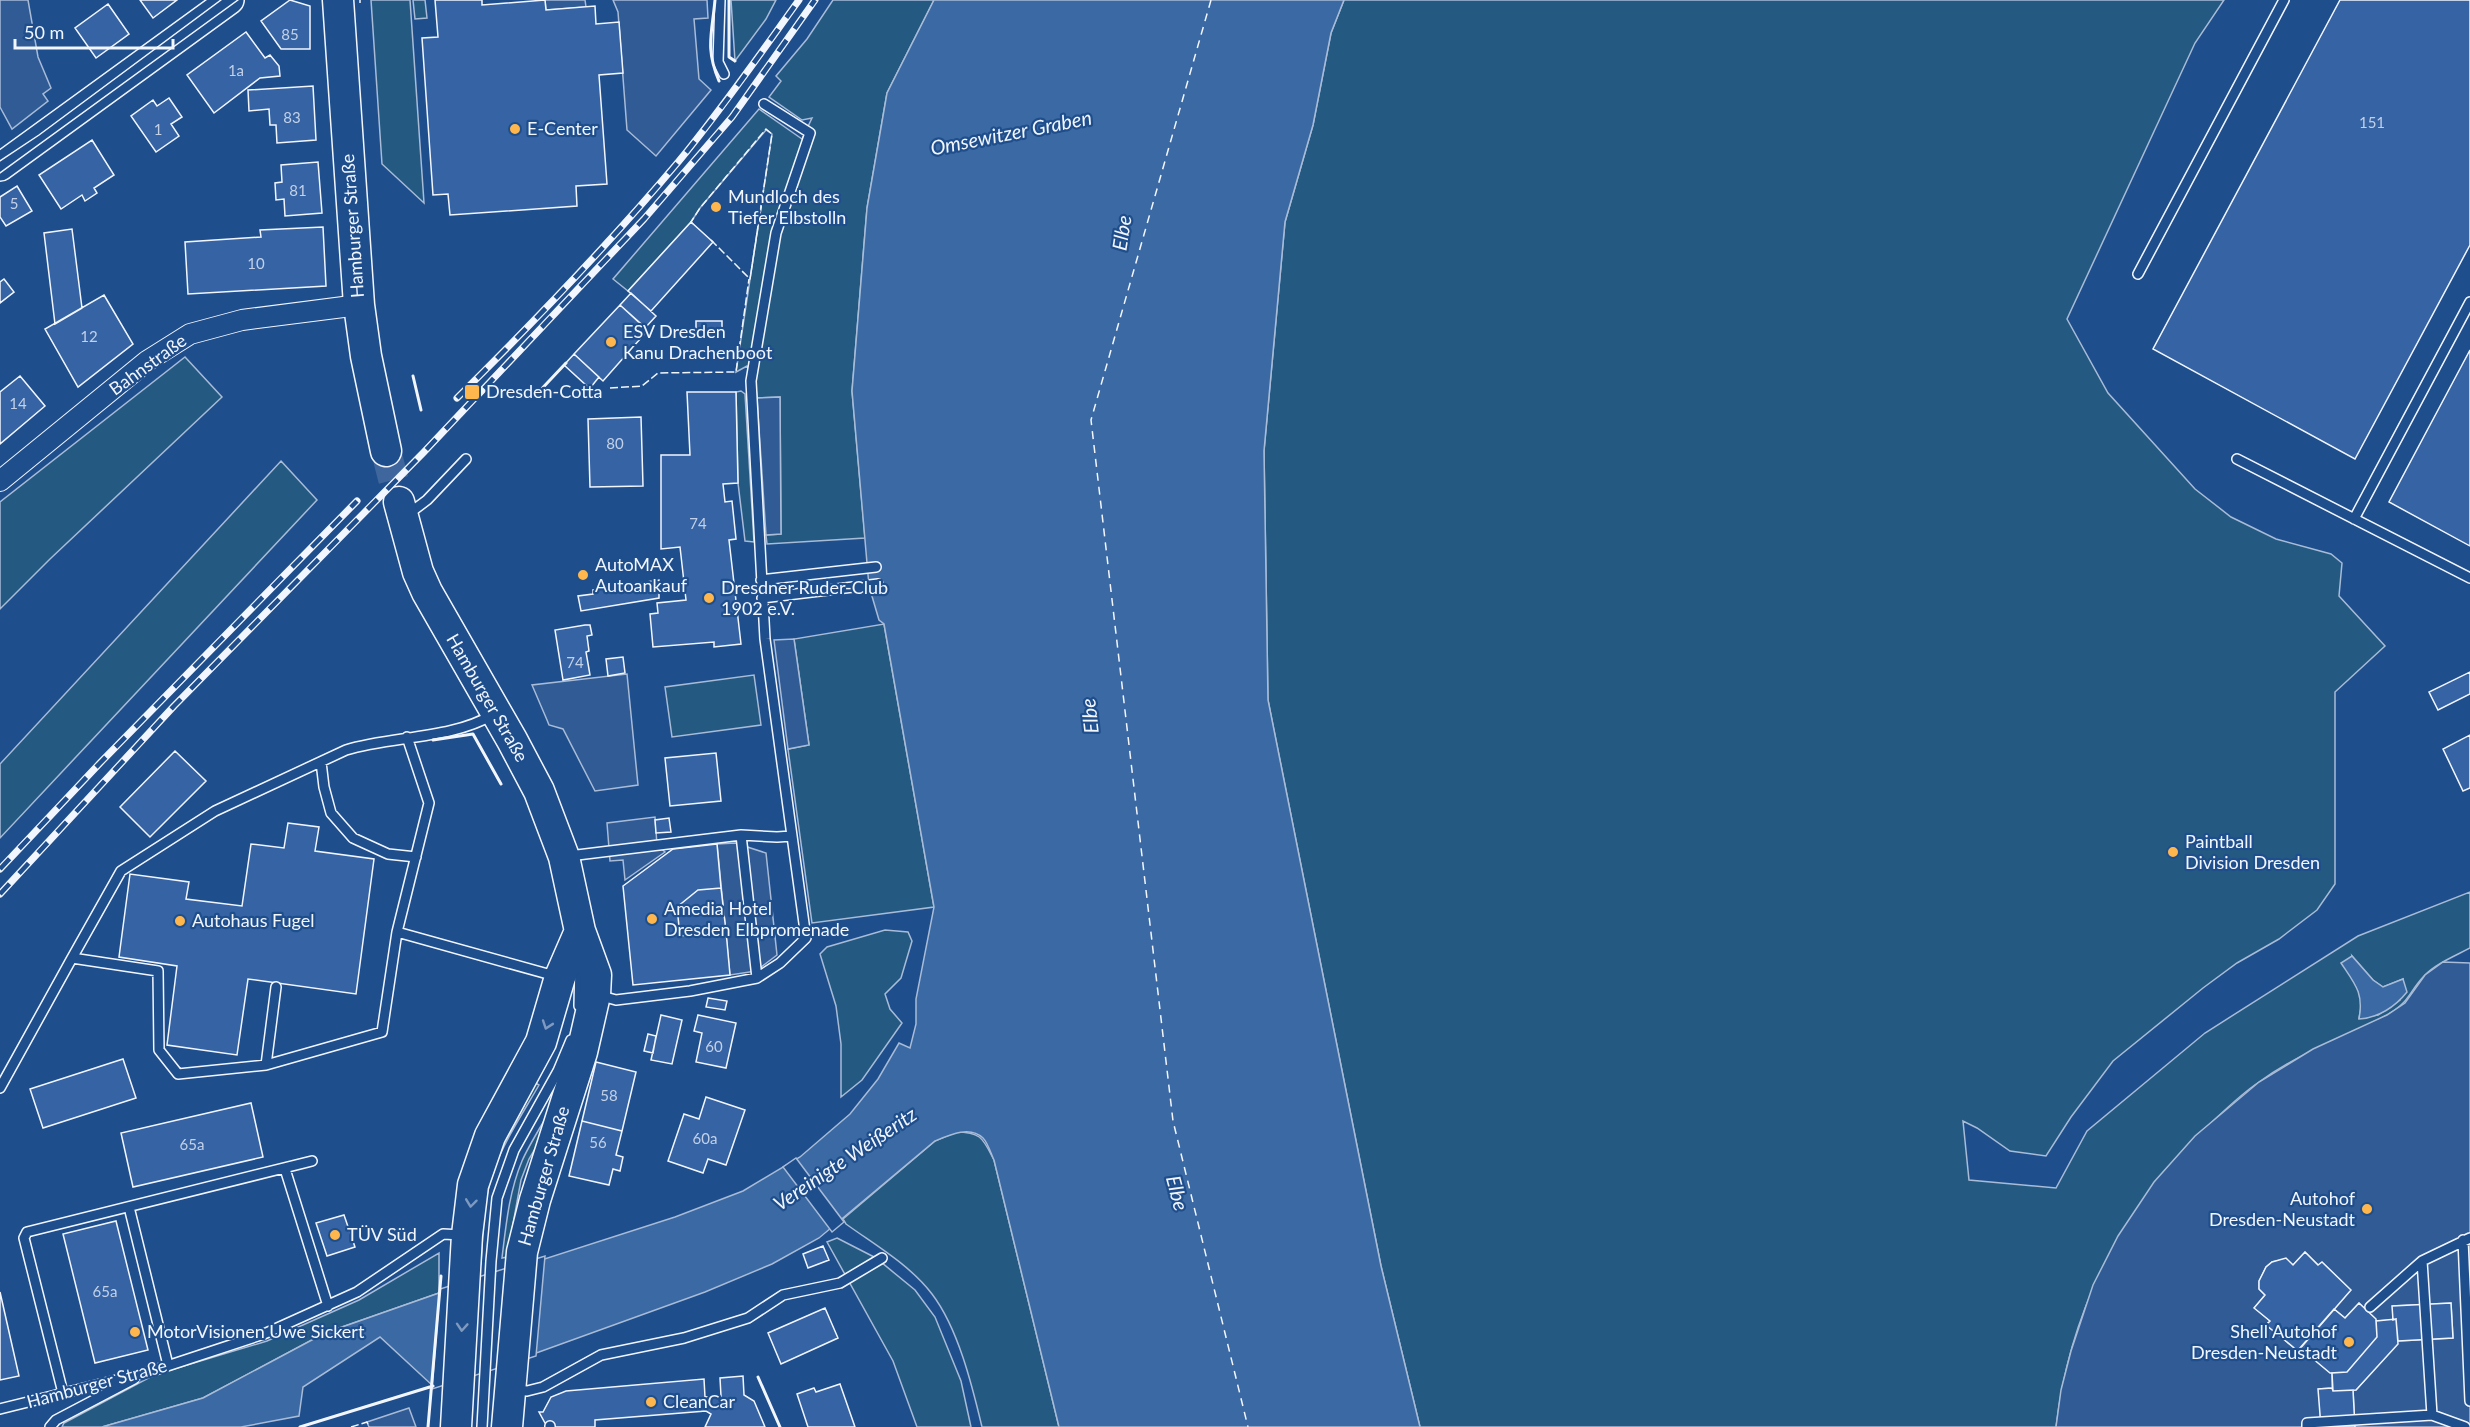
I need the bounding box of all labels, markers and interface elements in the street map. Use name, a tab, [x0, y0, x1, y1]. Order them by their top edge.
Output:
scale bar	[15, 12, 172, 50]
text: 50 m	[24, 21, 64, 43]
house number: 85	[281, 25, 299, 43]
house number: 1a	[228, 61, 244, 79]
water label: Omsewitzer Graben	[928, 105, 1094, 159]
house number: 83	[283, 108, 301, 126]
house number: 151	[2359, 113, 2385, 131]
place label: E-Center	[527, 117, 598, 139]
house number: 1	[154, 120, 162, 138]
marker: E-Center	[508, 122, 522, 136]
street label: Hamburger Straße	[336, 153, 368, 299]
house number: 81	[289, 181, 307, 199]
place label: Mundloch des Tiefer Elbstolln	[728, 185, 846, 228]
house number: 5	[10, 194, 18, 212]
marker: Mundloch des Tiefer Elbstolln	[709, 200, 723, 214]
water label: Elbe	[1106, 214, 1136, 252]
house number: 10	[247, 254, 265, 272]
place label: ESV Dresden Kanu Drachenboot	[623, 320, 773, 363]
house number: 12	[80, 327, 98, 345]
street label: Bahnstraße	[105, 329, 190, 400]
marker: ESV Dresden Kanu Drachenboot	[604, 335, 618, 349]
place label: Dresden-Cotta	[486, 380, 602, 402]
marker: Dresden-Cotta	[463, 383, 481, 401]
house number: 14	[9, 394, 27, 412]
house number: 80	[606, 434, 624, 452]
house number: 74	[689, 514, 707, 532]
place label: AutoMAX Autoankauf	[595, 553, 688, 596]
marker: AutoMAX Autoankauf	[576, 568, 590, 582]
place label: Dresdner Ruder-Club 1902 e.V.	[721, 576, 888, 619]
marker: Dresdner Ruder-Club 1902 e.V.	[702, 591, 716, 605]
street label: Hamburger Straße	[442, 630, 533, 765]
house number: 74	[566, 653, 584, 671]
water label: Elbe	[1075, 697, 1103, 735]
place label: Paintball Division Dresden	[2185, 830, 2320, 873]
marker: Paintball Division Dresden	[2166, 845, 2180, 859]
place label: Amedia Hotel Dresden Elbpromenade	[664, 897, 849, 940]
place label: Autohaus Fugel	[192, 909, 315, 931]
marker: Amedia Hotel Dresden Elbpromenade	[645, 912, 659, 926]
marker: Autohaus Fugel	[173, 914, 187, 928]
one-way arrow	[542, 1019, 554, 1030]
house number: 60	[705, 1037, 723, 1055]
house number: 58	[600, 1086, 618, 1104]
water label: Vereinigte Weißeritz	[768, 1101, 921, 1215]
street label: Hamburger Straße	[513, 1103, 574, 1248]
house number: 60a	[693, 1129, 717, 1147]
house number: 56	[589, 1133, 607, 1151]
house number: 65a	[180, 1135, 204, 1153]
water label: Elbe	[1162, 1173, 1194, 1213]
place label: Autohof Dresden-Neustadt	[2209, 1187, 2356, 1230]
one-way arrow	[465, 1199, 478, 1208]
marker: Autohof Dresden-Neustadt	[2360, 1202, 2374, 1216]
place label: TÜV Süd	[347, 1223, 417, 1245]
marker: TÜV Süd	[328, 1228, 342, 1242]
house number: 65a	[93, 1282, 117, 1300]
place label: MotorVisionen Uwe Sickert	[147, 1320, 365, 1342]
place label: Shell Autohof Dresden-Neustadt	[2191, 1320, 2338, 1363]
one-way arrow	[456, 1323, 469, 1332]
marker: MotorVisionen Uwe Sickert	[128, 1325, 142, 1339]
marker: Shell Autohof Dresden-Neustadt	[2342, 1335, 2356, 1349]
street label: Hamburger Straße	[24, 1354, 169, 1412]
place label: CleanCar	[663, 1390, 736, 1412]
marker: CleanCar	[644, 1395, 658, 1409]

